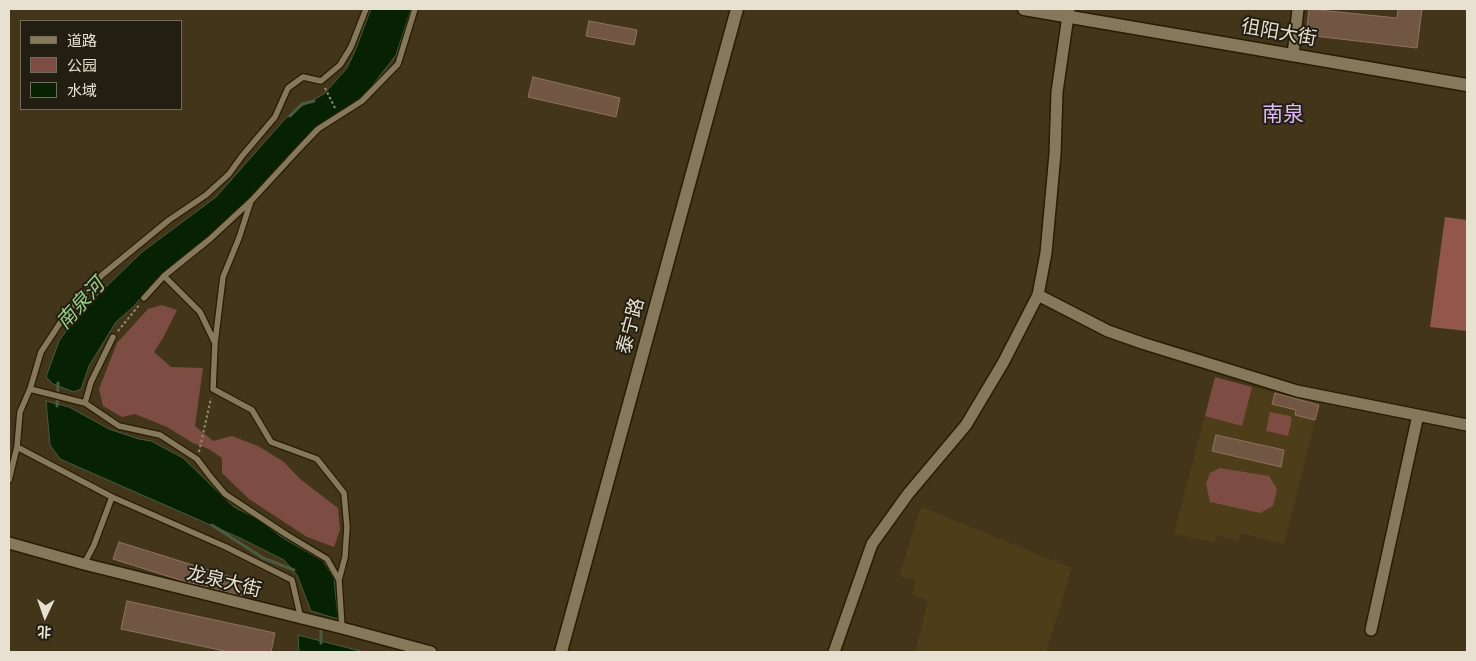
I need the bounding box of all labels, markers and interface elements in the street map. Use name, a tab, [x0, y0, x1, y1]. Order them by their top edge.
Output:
street label: 徂阳大街	[1240, 15, 1318, 51]
legend	[20, 20, 182, 110]
text: 道路	[67, 32, 97, 50]
text: 公园	[67, 57, 97, 75]
text: 水域	[67, 82, 97, 100]
district label: 南泉	[1262, 102, 1304, 128]
water label: 南泉河	[52, 274, 110, 334]
street label: 泰宁路	[613, 296, 649, 356]
street label: 龙泉大街	[184, 562, 264, 602]
north arrow	[20, 591, 70, 641]
text: 北	[37, 623, 52, 640]

